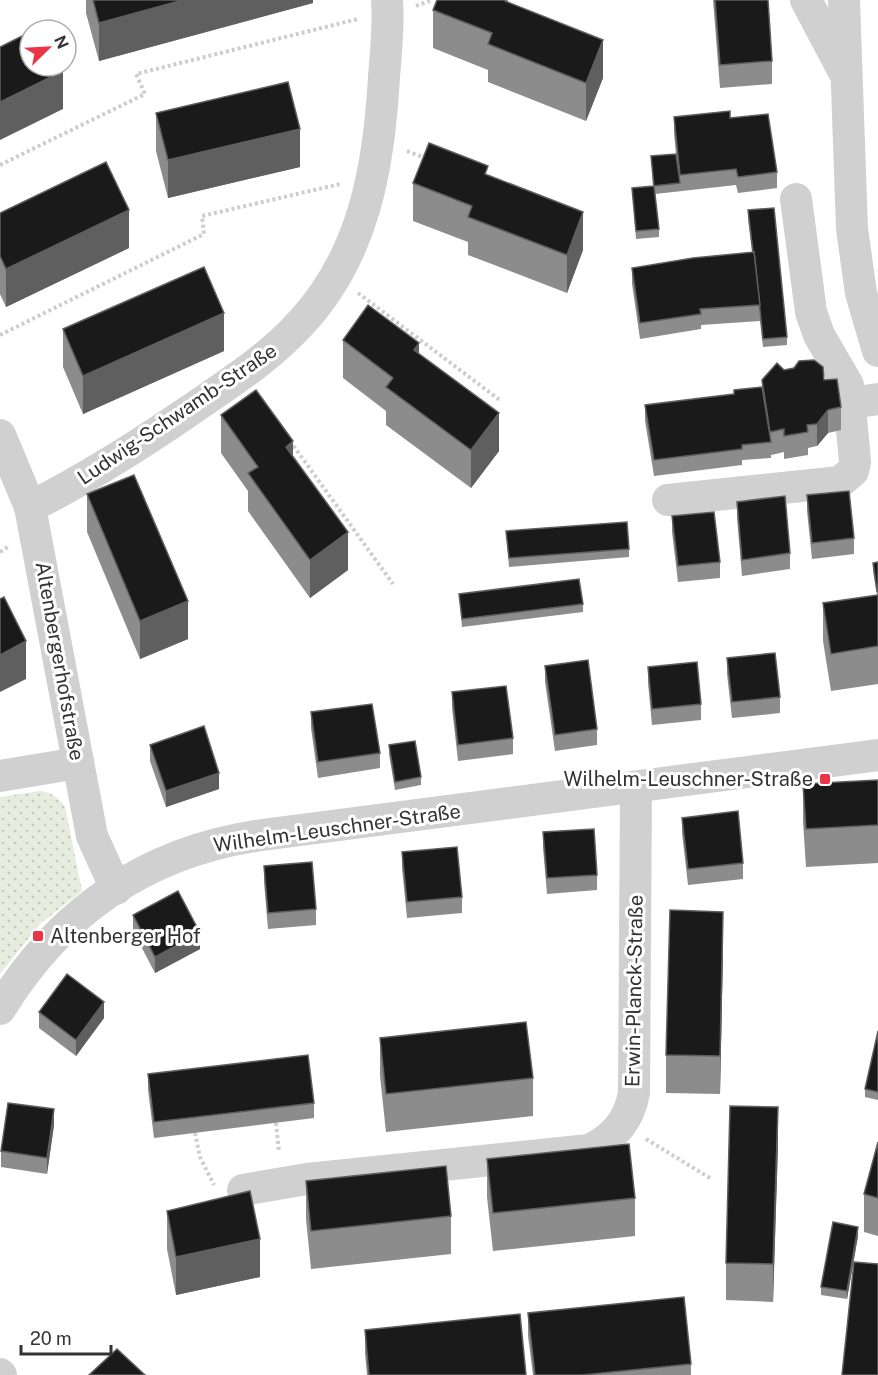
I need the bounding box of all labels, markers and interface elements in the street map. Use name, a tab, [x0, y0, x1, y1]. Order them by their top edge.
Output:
north arrow	[18, 18, 78, 78]
text: N	[50, 33, 72, 52]
street label: Ludwig-Schwamb-Straße	[73, 338, 281, 490]
street label: Altenbergerhofstraße	[31, 560, 89, 762]
place label: Wilhelm-Leuschner-Straße	[564, 767, 813, 791]
marker: Wilhelm-Leuschner-Straße	[818, 772, 832, 786]
street label: Wilhelm-Leuschner-Straße	[212, 799, 462, 857]
street label: Erwin-Planck-Straße	[620, 895, 648, 1087]
place label: Altenberger Hof	[50, 924, 201, 948]
marker: Altenberger Hof	[31, 929, 45, 943]
scale bar	[21, 1318, 111, 1356]
text: 20 m	[30, 1328, 72, 1349]

